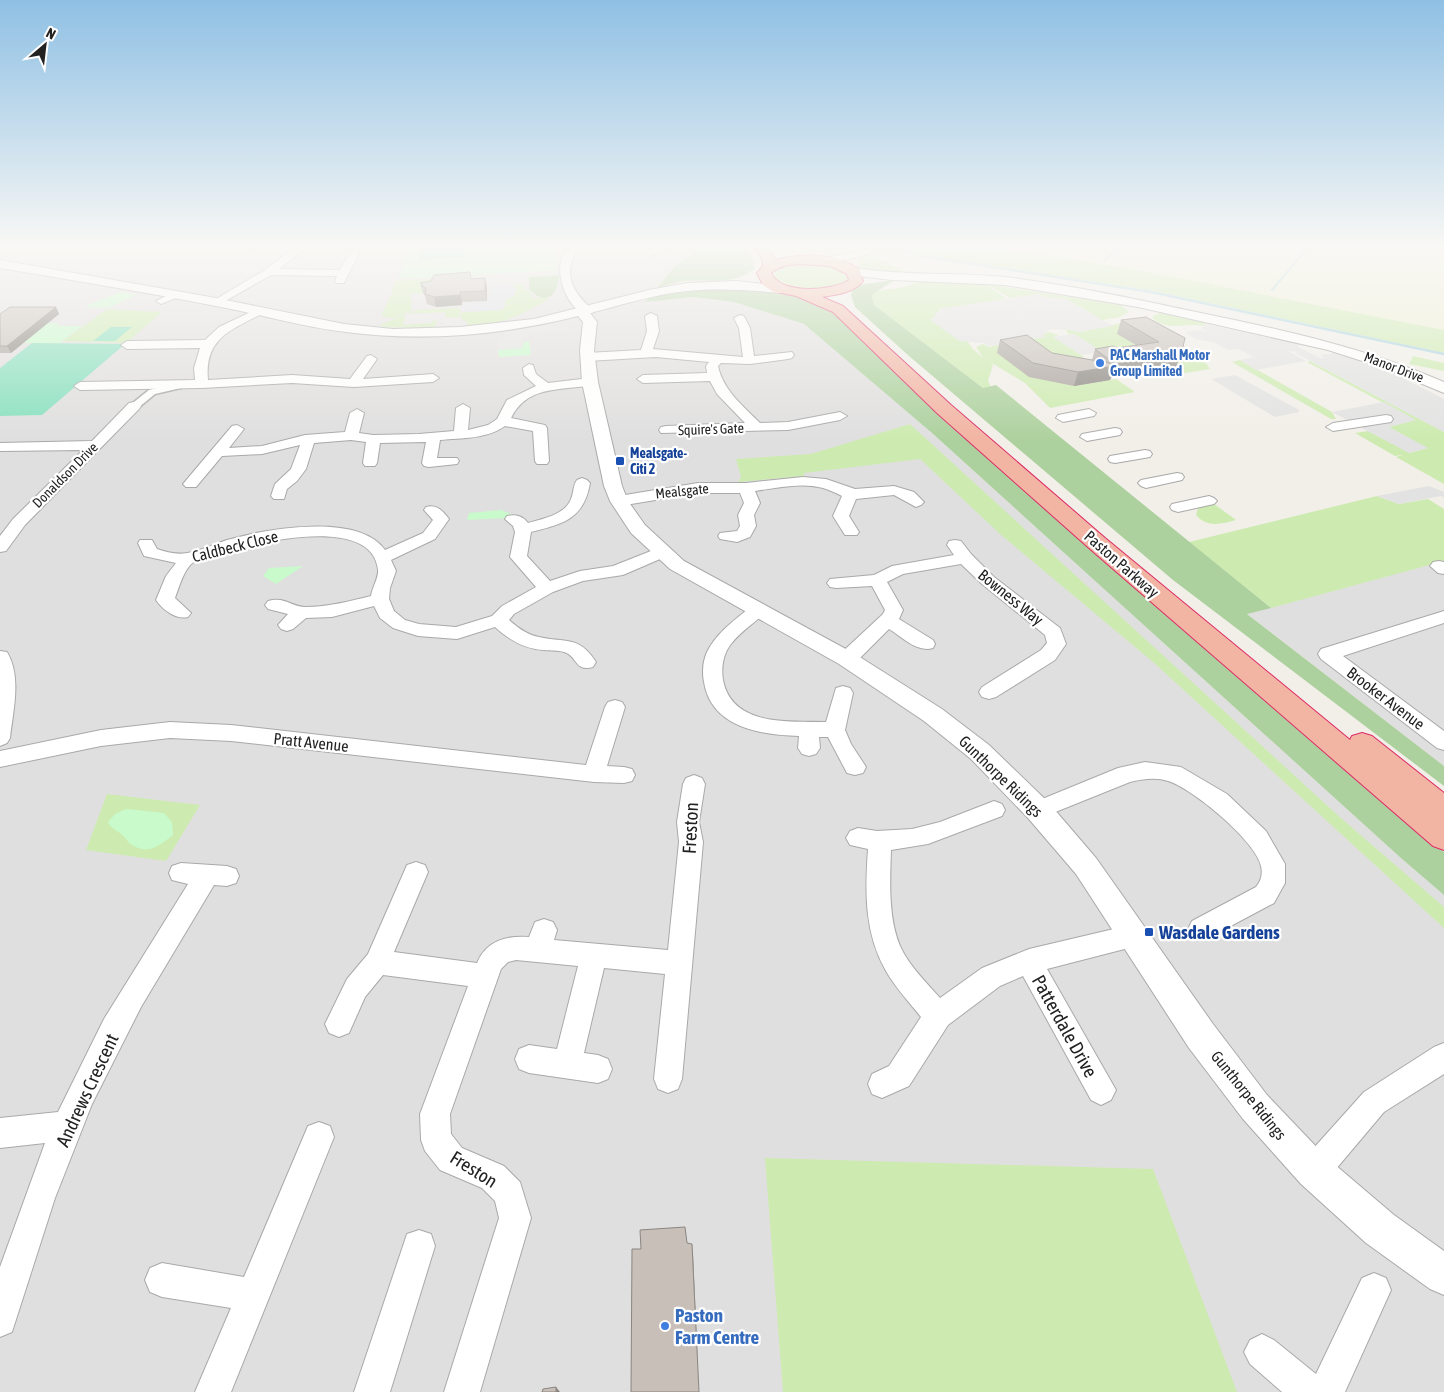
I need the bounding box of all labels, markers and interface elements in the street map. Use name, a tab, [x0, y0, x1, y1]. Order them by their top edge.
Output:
north arrow	[20, 20, 70, 70]
text: N	[44, 25, 59, 43]
place label: PAC Marshall Motor Group Limited	[1110, 347, 1210, 379]
street label: Manor Drive	[1362, 348, 1426, 386]
marker: PAC Marshall Motor Group Limited	[1094, 357, 1106, 369]
street label: Squire's Gate	[678, 420, 744, 438]
street label: Donaldson Drive	[29, 439, 101, 511]
place label: Mealsgate- Citi 2	[630, 445, 687, 477]
marker: Mealsgate- Citi 2	[614, 455, 626, 467]
street label: Mealsgate	[655, 480, 709, 502]
street label: Caldbeck Close	[190, 527, 280, 565]
street label: Paston Parkway	[1080, 527, 1163, 602]
street label: Bowness Way	[974, 565, 1047, 630]
street label: Brooker Avenue	[1344, 663, 1428, 733]
street label: Pratt Avenue	[273, 729, 349, 755]
street label: Gunthorpe Ridings	[955, 732, 1047, 821]
street label: Freston	[678, 802, 702, 854]
place label: Wasdale Gardens	[1158, 921, 1280, 943]
marker: Wasdale Gardens	[1143, 926, 1155, 938]
street label: Patterdale Drive	[1028, 971, 1102, 1081]
street label: Andrews Crescent	[51, 1030, 123, 1150]
street label: Gunthorpe Ridings	[1207, 1047, 1290, 1144]
street label: Freston	[446, 1146, 502, 1192]
place label: Paston Farm Centre	[675, 1304, 759, 1348]
marker: Paston Farm Centre	[659, 1320, 671, 1332]

